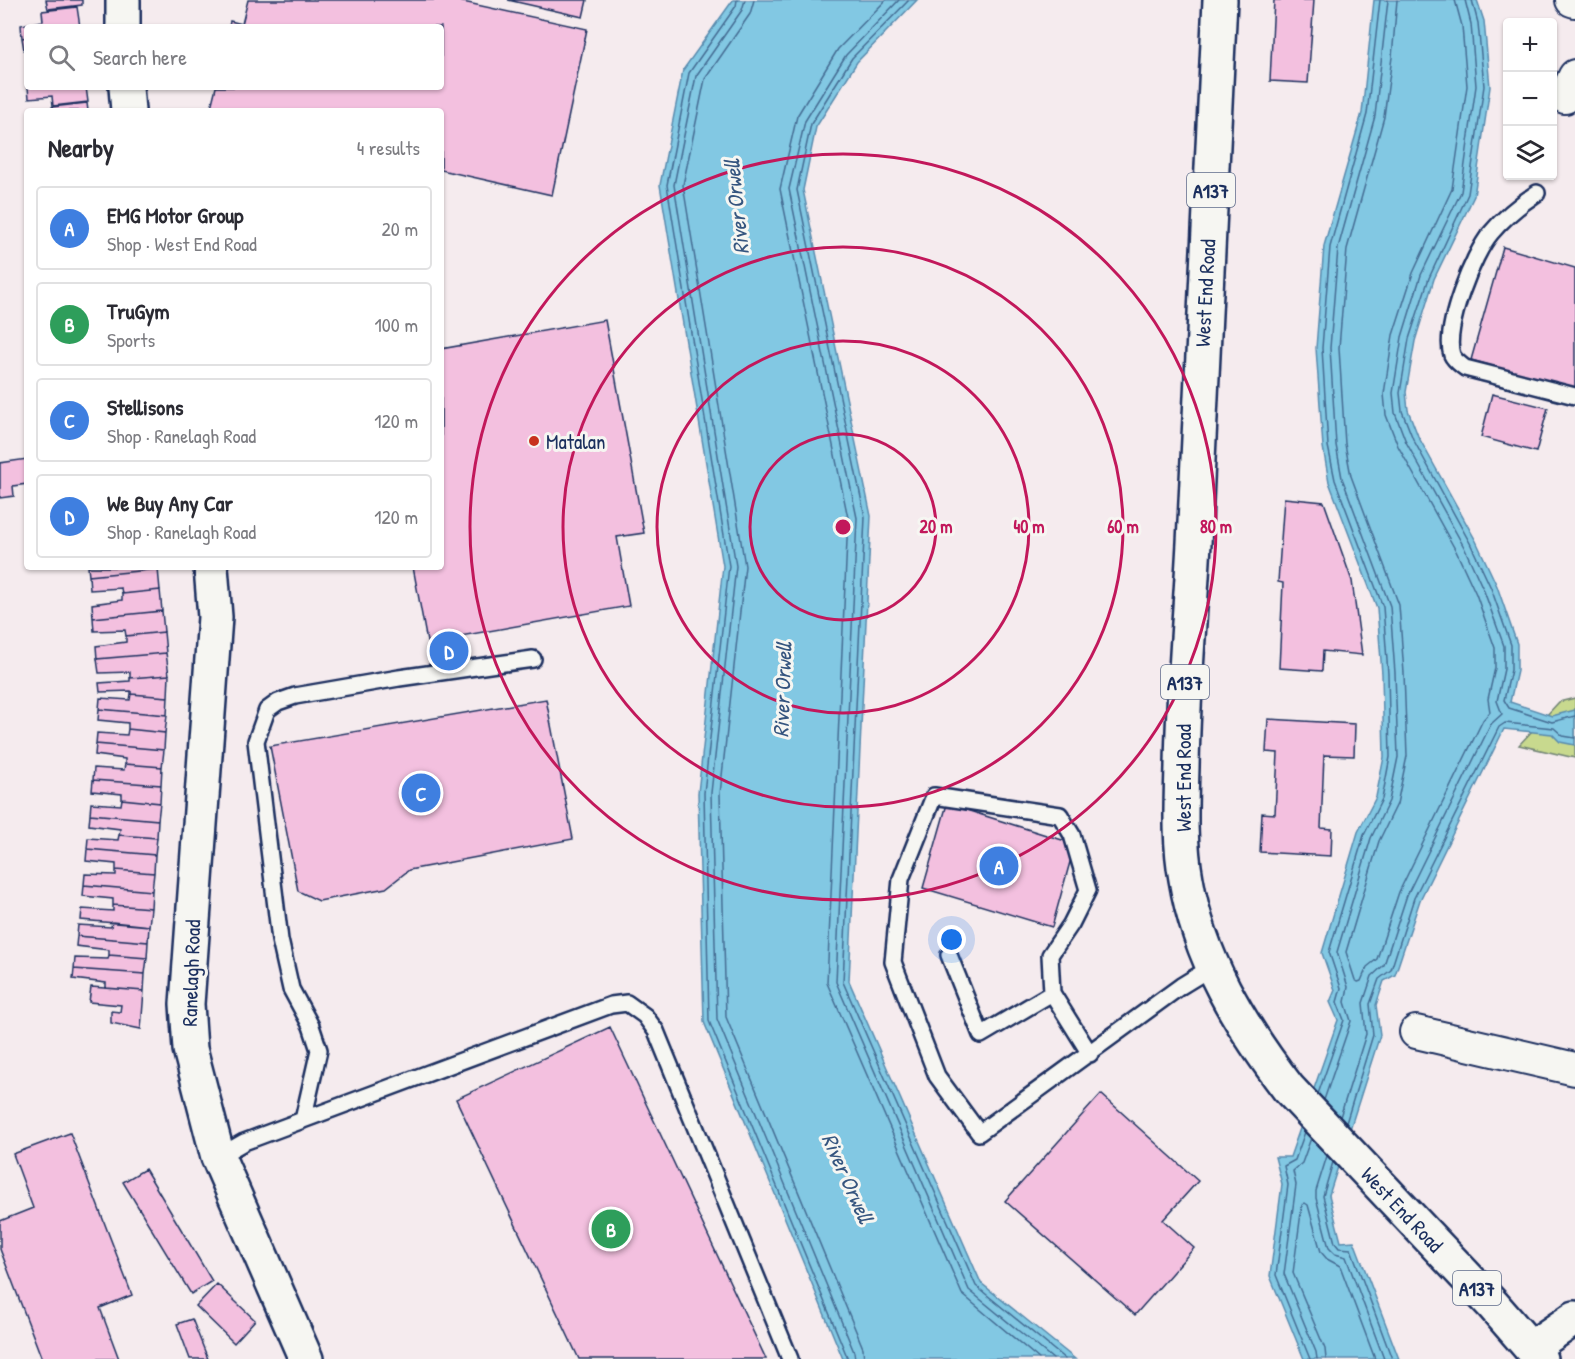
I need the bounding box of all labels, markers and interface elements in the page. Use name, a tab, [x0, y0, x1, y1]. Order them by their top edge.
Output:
map controls	[1503, 18, 1557, 180]
button: +	[1503, 18, 1557, 72]
search box	[24, 24, 444, 90]
icon: search	[45, 41, 78, 74]
text: Search here	[93, 42, 187, 72]
button: −	[1503, 72, 1557, 126]
button: layers	[1503, 126, 1557, 180]
text: Nearby	[48, 130, 114, 165]
text: 4 results	[357, 134, 420, 161]
water label: River Orwell	[716, 157, 756, 256]
road number: A137	[1187, 173, 1235, 207]
text: EMG Motor Group	[107, 200, 243, 230]
text: A	[65, 215, 74, 242]
text: 20 m	[381, 215, 418, 242]
text: Shop · West End Road	[107, 230, 257, 257]
street label: West End Road	[1188, 238, 1222, 348]
text: TruGym	[107, 296, 169, 326]
text: B	[64, 311, 75, 338]
text: 100 m	[375, 311, 418, 338]
text: Sports	[107, 326, 155, 353]
text: Stellisons	[107, 392, 184, 422]
text: C	[64, 407, 75, 434]
text: 120 m	[374, 407, 418, 434]
text: Shop · Ranelagh Road	[107, 422, 256, 449]
place label: Matalan	[546, 427, 606, 456]
marker: Matalan	[527, 434, 541, 448]
text: We Buy Any Car	[107, 488, 233, 518]
text: D	[65, 503, 74, 530]
text: 120 m	[374, 503, 418, 530]
text: 20 m	[920, 514, 952, 539]
text: 40 m	[1013, 514, 1045, 539]
text: 60 m	[1107, 514, 1139, 539]
text: 80 m	[1200, 514, 1232, 539]
centre of rings	[833, 517, 853, 537]
text: Shop · Ranelagh Road	[107, 518, 256, 545]
pin: D	[430, 628, 468, 674]
water label: River Orwell	[765, 640, 799, 738]
road number: A137	[1161, 665, 1209, 699]
street label: West End Road	[1169, 724, 1198, 832]
pin: C	[402, 770, 440, 816]
pin: A	[980, 844, 1018, 888]
street label: Ranelagh Road	[175, 919, 207, 1027]
your location	[937, 925, 966, 954]
water label: River Orwell	[815, 1128, 882, 1229]
street label: West End Road	[1355, 1160, 1450, 1258]
pin: B	[592, 1206, 630, 1252]
road number: A137	[1453, 1271, 1501, 1305]

